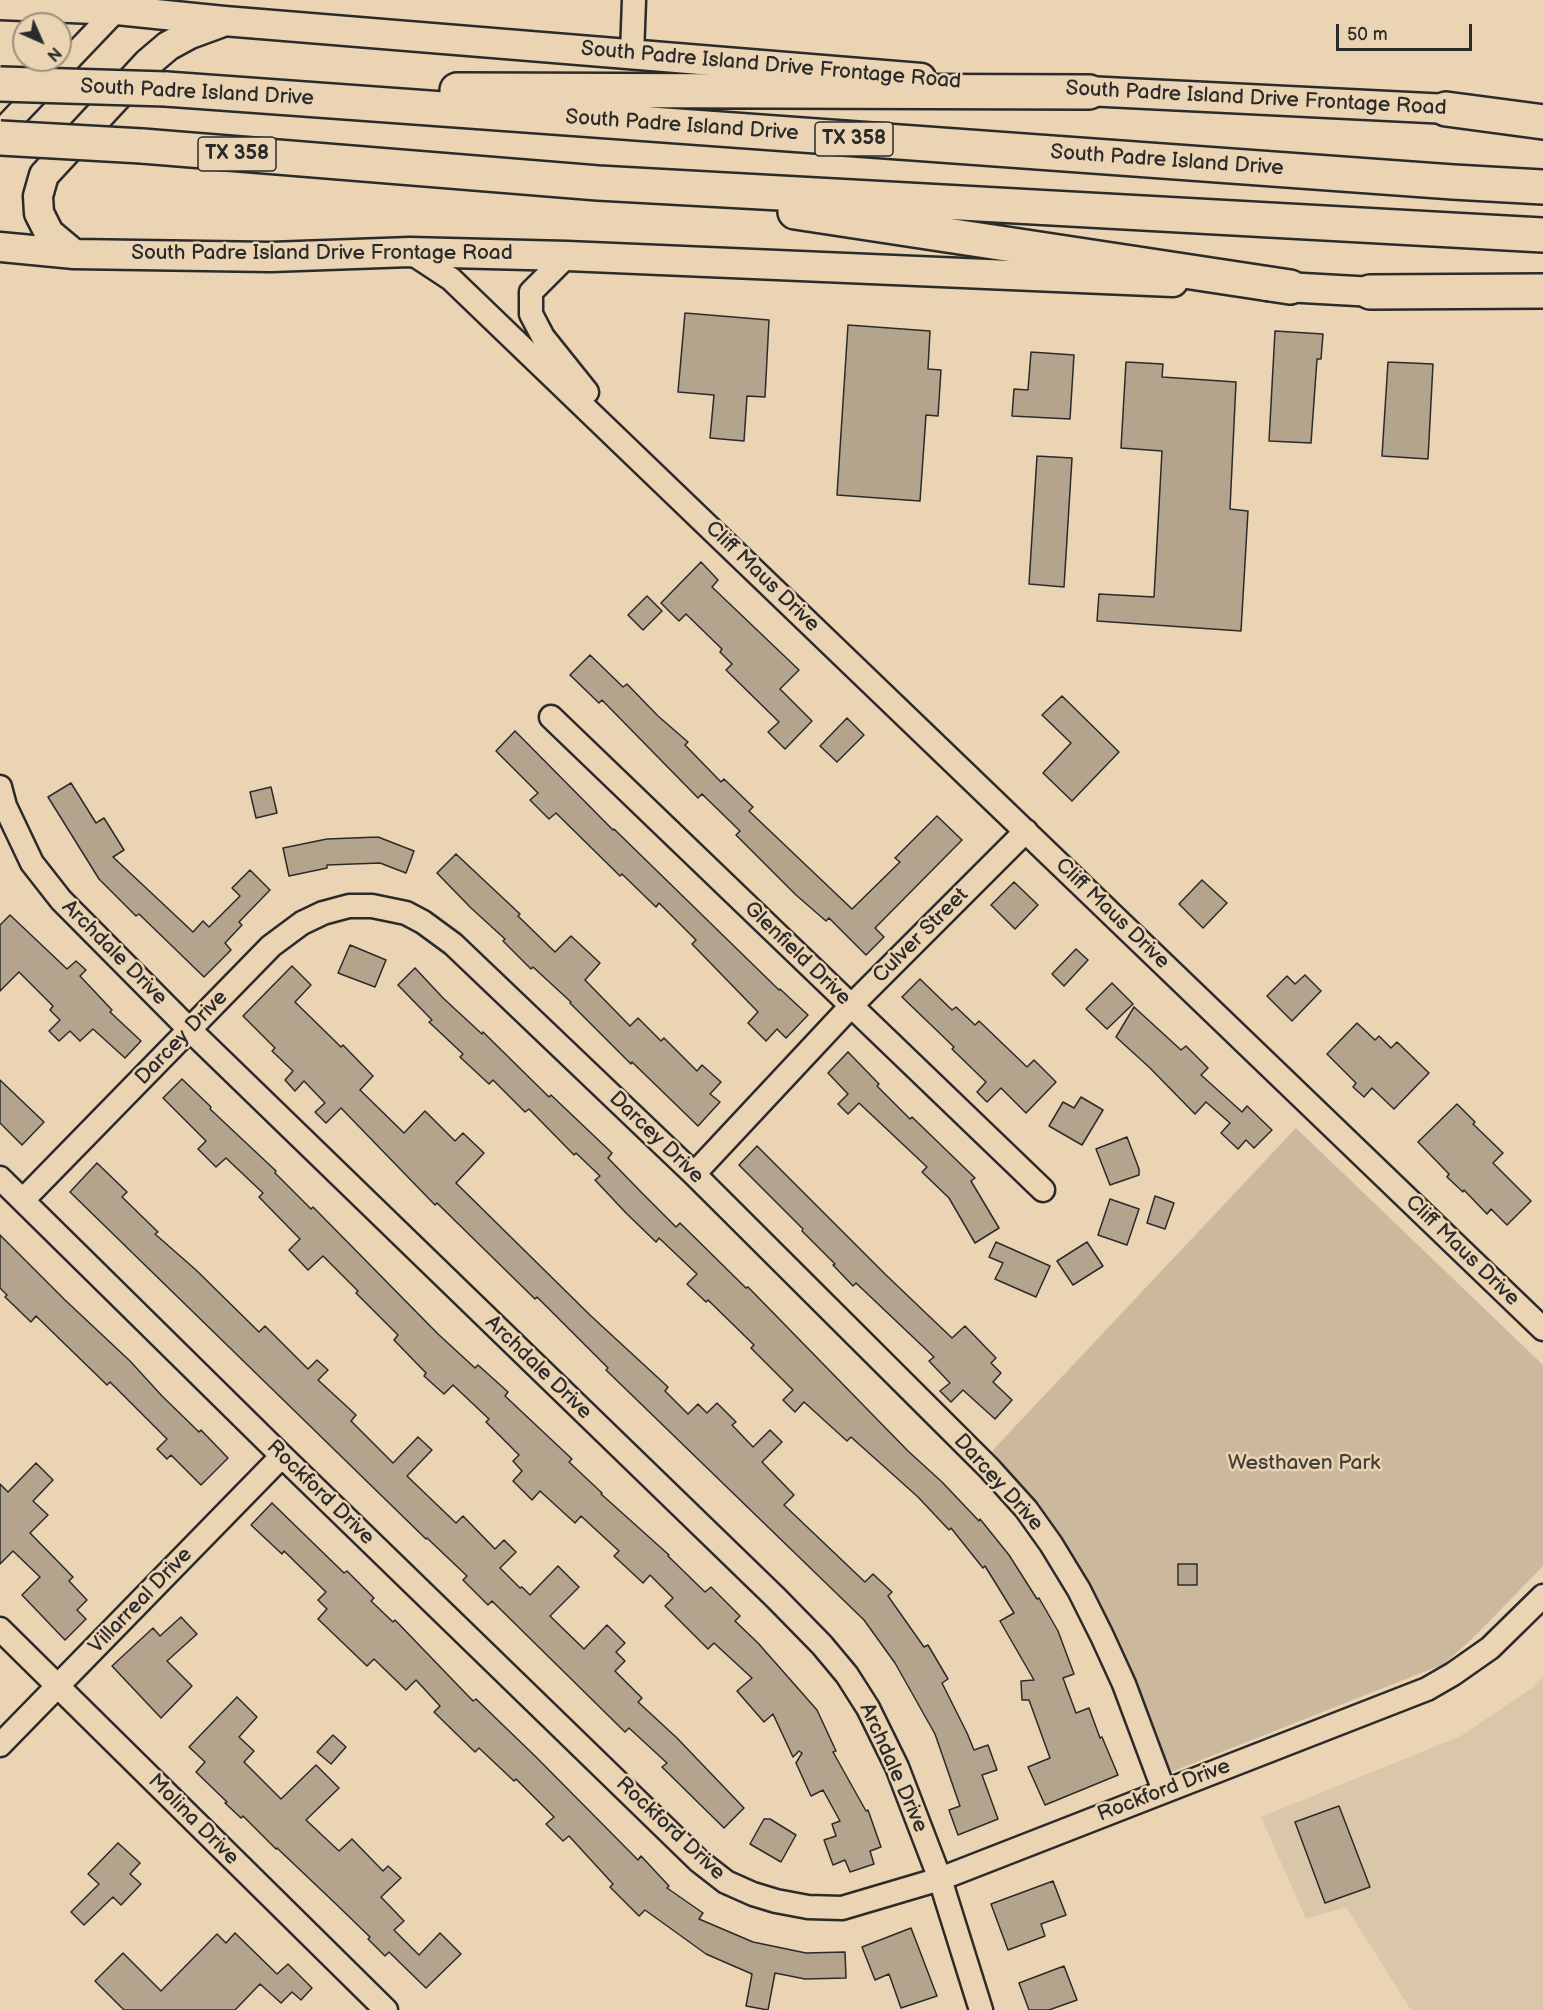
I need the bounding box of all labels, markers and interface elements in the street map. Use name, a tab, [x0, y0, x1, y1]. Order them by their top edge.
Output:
north arrow	[12, 12, 72, 72]
scale bar	[1339, 12, 1476, 50]
text: 50 m	[1347, 24, 1388, 45]
street label: South Padre Island Drive Frontage Road	[580, 37, 962, 95]
text: N	[43, 43, 65, 65]
street label: South Padre Island Drive	[80, 74, 314, 112]
street label: South Padre Island Drive Frontage Road	[1065, 76, 1447, 122]
street label: South Padre Island Drive	[565, 105, 799, 147]
road number: TX 358	[815, 122, 893, 156]
road number: TX 358	[198, 137, 276, 171]
street label: South Padre Island Drive	[1050, 140, 1284, 182]
street label: South Padre Island Drive Frontage Road	[131, 241, 513, 267]
street label: Cliff Maus Drive	[700, 516, 824, 638]
street label: Cliff Maus Drive	[1050, 853, 1174, 975]
street label: Culver Street	[868, 883, 974, 989]
street label: Archdale Drive	[56, 895, 172, 1011]
street label: Glenfield Drive	[738, 897, 856, 1011]
street label: Darcey Drive	[131, 985, 233, 1091]
street label: Darcey Drive	[603, 1087, 709, 1189]
street label: Cliff Maus Drive	[1400, 1190, 1524, 1312]
street label: Archdale Drive	[479, 1311, 597, 1425]
street label: Darcey Drive	[948, 1429, 1048, 1537]
street label: Rockford Drive	[261, 1435, 379, 1551]
park label: Westhaven Park	[1228, 1451, 1380, 1477]
street label: Villarreal Drive	[84, 1543, 198, 1659]
street label: Archdale Drive	[853, 1700, 933, 1836]
street label: Rockford Drive	[1094, 1754, 1234, 1828]
street label: Molina Drive	[142, 1769, 244, 1871]
street label: Rockford Drive	[610, 1772, 730, 1886]

